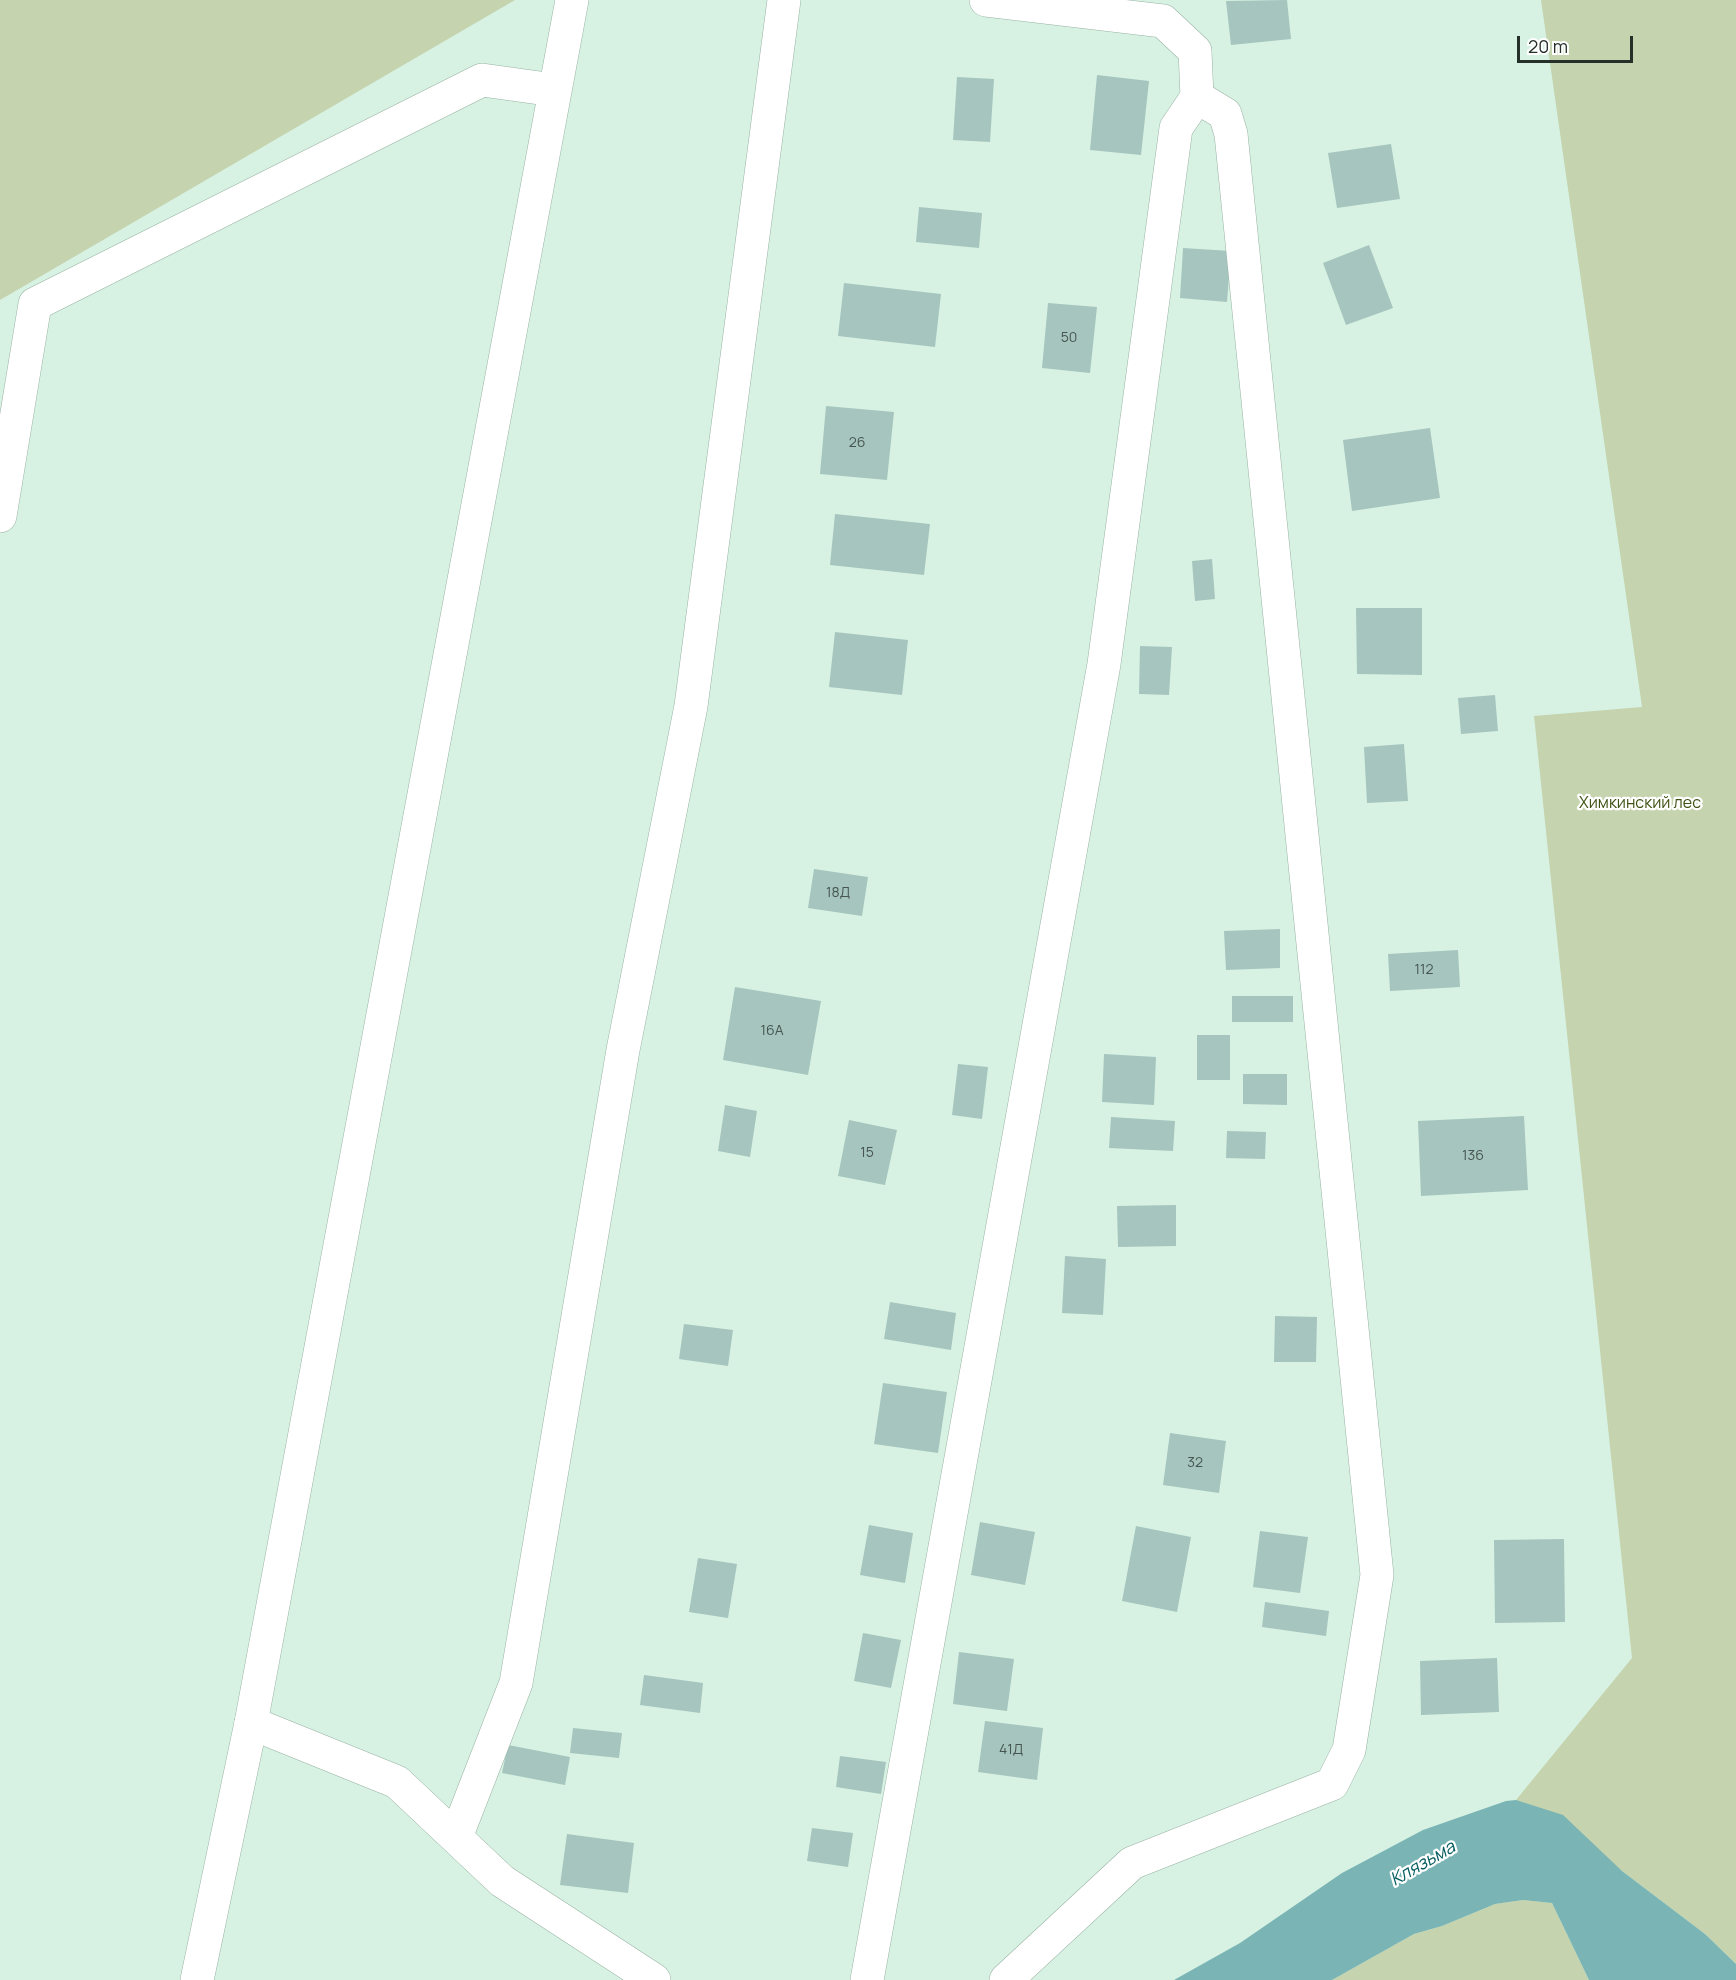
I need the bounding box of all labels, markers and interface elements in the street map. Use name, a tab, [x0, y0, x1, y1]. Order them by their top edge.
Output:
scale bar	[1520, 24, 1636, 62]
text: 20 m	[1528, 34, 1568, 58]
house number: 50	[1061, 330, 1077, 346]
house number: 26	[849, 435, 865, 451]
park label: Химкинский лес	[1579, 794, 1701, 814]
house number: 18Д	[826, 885, 850, 901]
house number: 112	[1415, 962, 1433, 978]
house number: 16А	[760, 1023, 784, 1039]
house number: 15	[860, 1145, 874, 1161]
house number: 136	[1462, 1148, 1484, 1164]
house number: 32	[1187, 1455, 1203, 1471]
house number: 41Д	[999, 1742, 1023, 1758]
water label: Клязьма	[1387, 1837, 1459, 1891]

